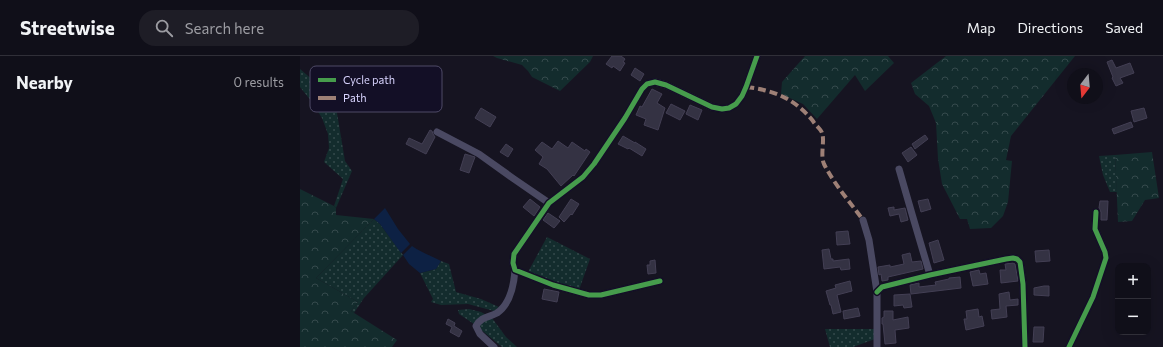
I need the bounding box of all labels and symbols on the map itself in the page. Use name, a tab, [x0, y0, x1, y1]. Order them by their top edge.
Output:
legend	[310, 66, 442, 112]
north arrow	[1067, 68, 1103, 104]
text: Cycle path	[343, 73, 395, 86]
text: Path	[343, 91, 366, 104]

